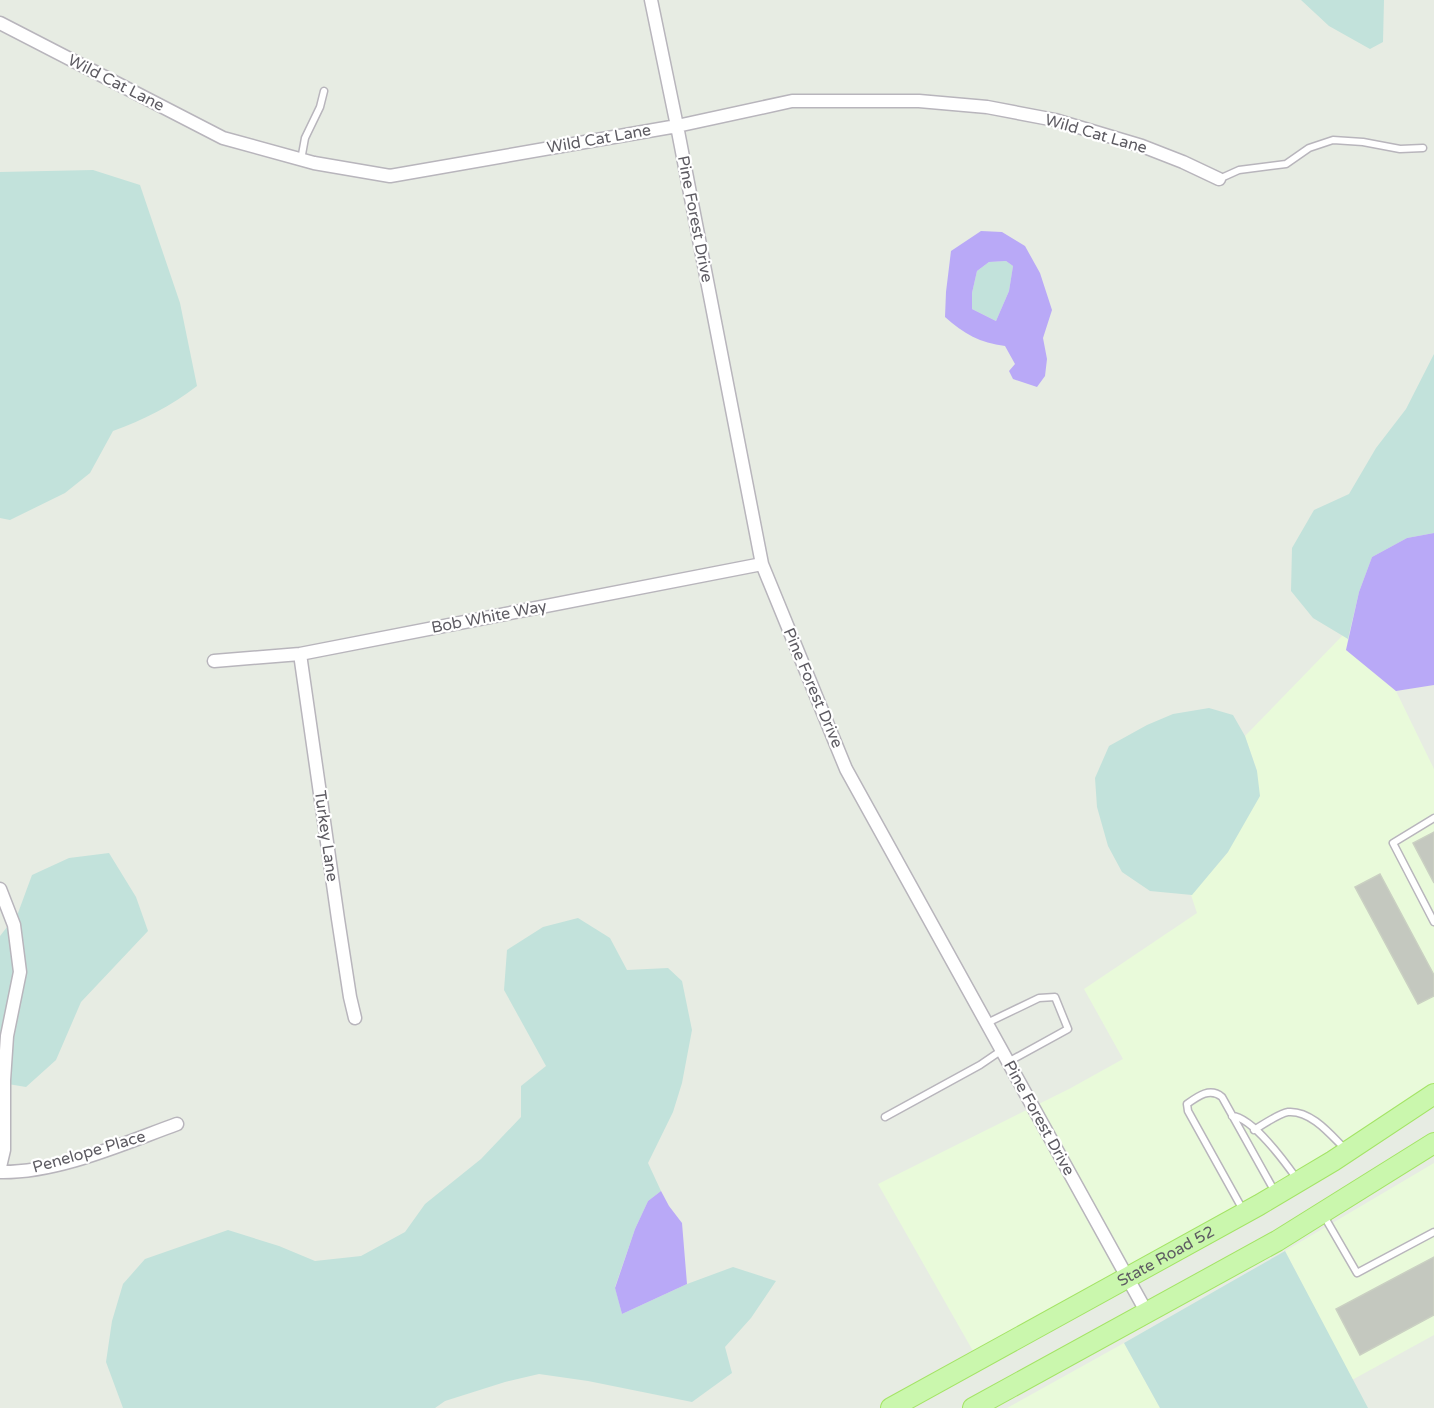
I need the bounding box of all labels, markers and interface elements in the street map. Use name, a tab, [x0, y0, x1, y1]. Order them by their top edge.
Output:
street label: Wild Cat Lane	[64, 50, 168, 116]
street label: Wild Cat Lane	[1043, 110, 1149, 158]
street label: Wild Cat Lane	[545, 120, 653, 158]
street label: Pine Forest Drive	[673, 154, 717, 284]
street label: Bob White Way	[430, 596, 549, 638]
street label: Pine Forest Drive	[779, 625, 847, 751]
street label: Turkey Lane	[310, 789, 342, 883]
street label: Pine Forest Drive	[999, 1057, 1079, 1179]
street label: Penelope Place	[30, 1126, 148, 1178]
street label: State Road 52	[1114, 1221, 1218, 1291]

